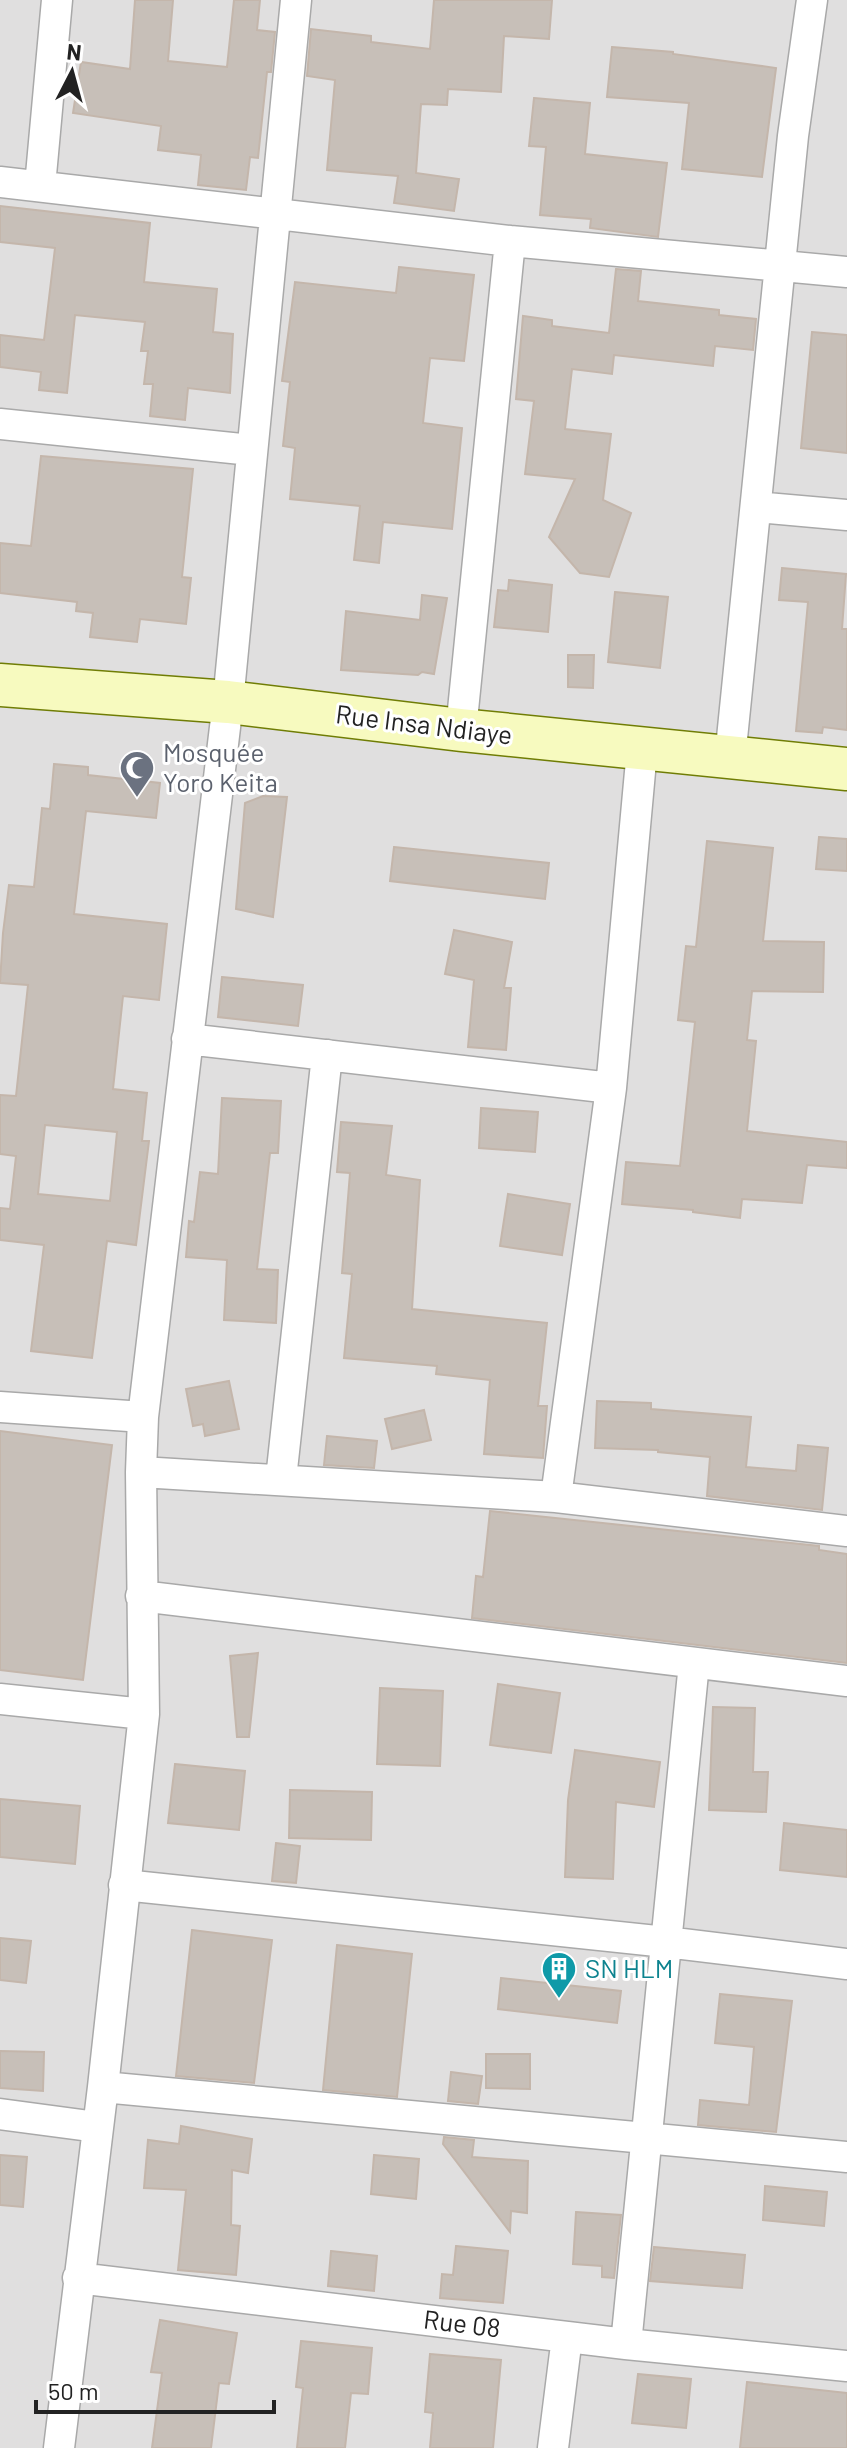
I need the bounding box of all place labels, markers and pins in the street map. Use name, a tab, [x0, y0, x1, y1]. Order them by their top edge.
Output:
place label: Mosquée Yoro Keita	[163, 736, 278, 797]
mosque icon: Mosquée Yoro Keita	[118, 749, 156, 799]
building icon: SN HLM	[540, 1950, 578, 2000]
place label: SN HLM	[585, 1952, 673, 1983]

